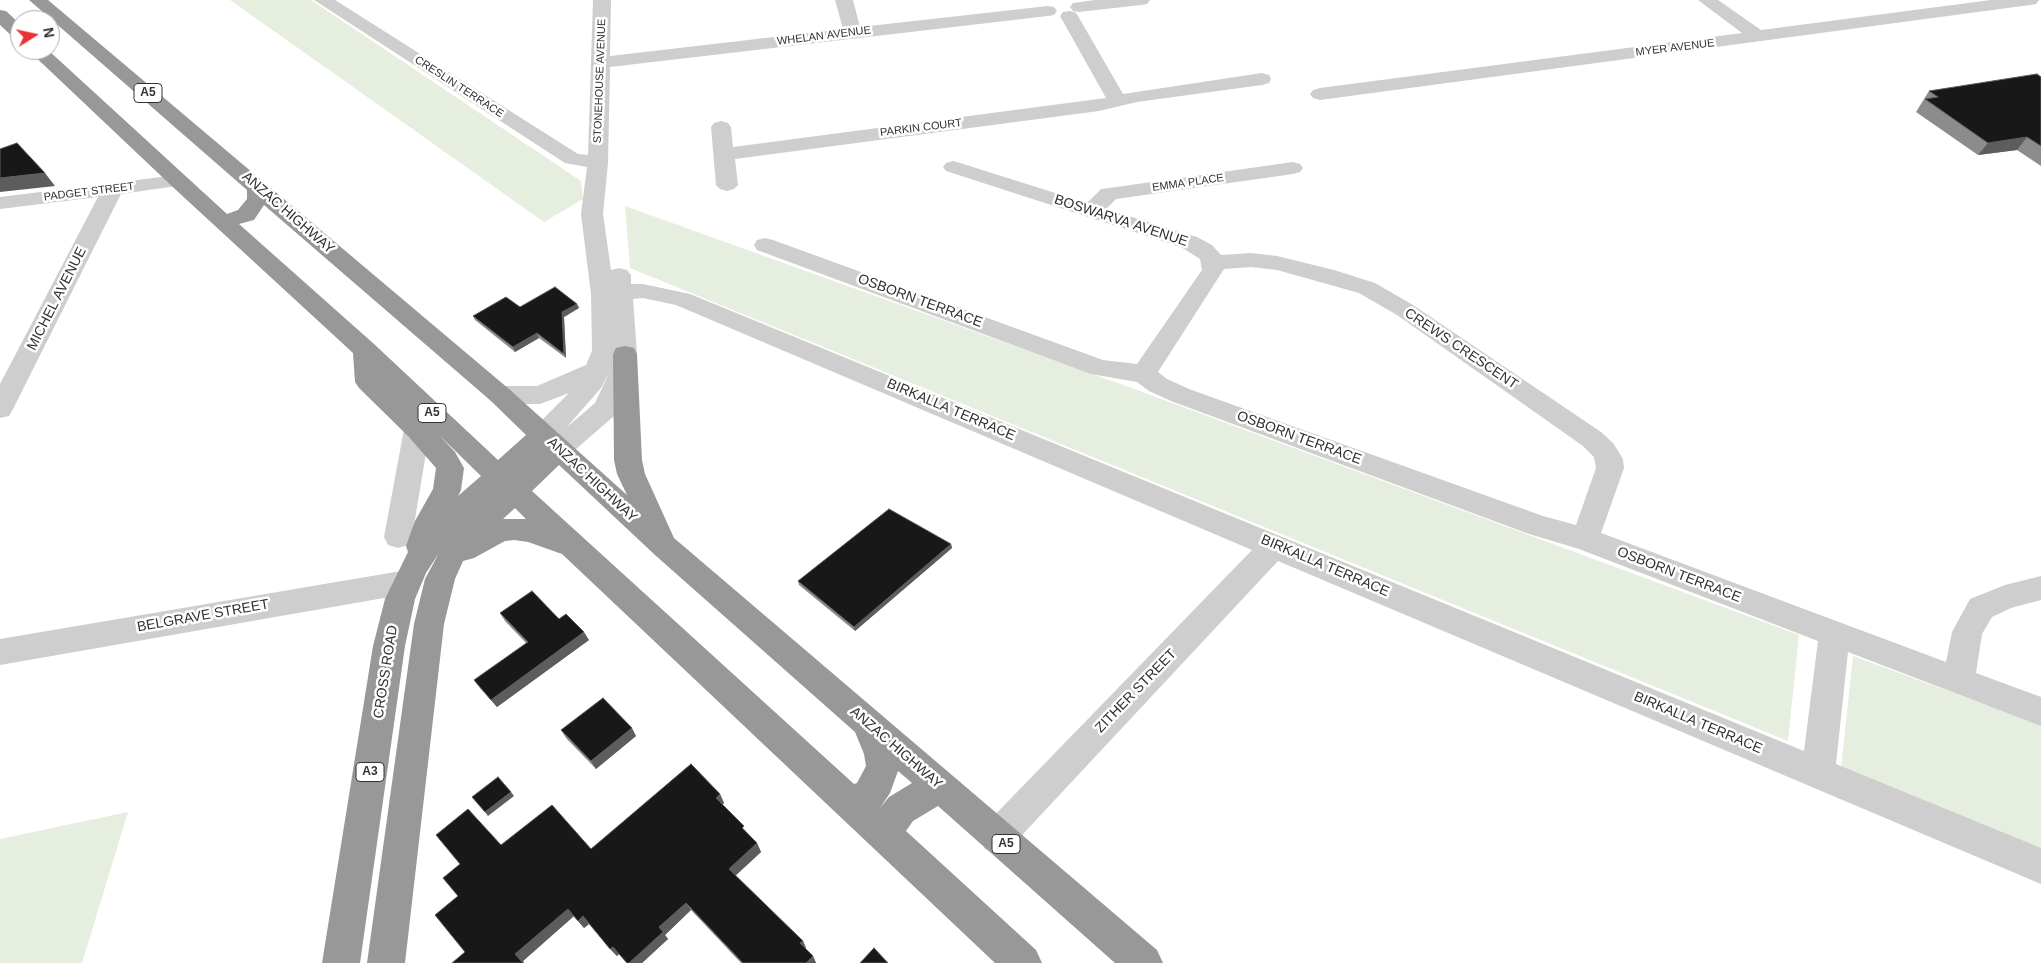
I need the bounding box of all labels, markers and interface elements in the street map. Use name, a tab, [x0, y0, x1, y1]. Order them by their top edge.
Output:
north arrow	[10, 10, 60, 60]
street label: STONEHOUSE AVENUE	[591, 19, 609, 143]
street label: WHELAN AVENUE	[776, 24, 872, 48]
text: N	[40, 26, 58, 39]
street label: MYER AVENUE	[1635, 37, 1715, 59]
street label: CRESLIN TERRACE	[412, 53, 506, 121]
road number: A5	[134, 84, 162, 102]
street label: PARKIN COURT	[879, 116, 963, 140]
street label: ANZAC HIGHWAY	[238, 168, 338, 258]
street label: EMMA PLACE	[1151, 171, 1225, 195]
street label: PADGET STREET	[43, 180, 135, 204]
street label: BOSWARVA AVENUE	[1052, 191, 1190, 251]
street label: MICHEL AVENUE	[24, 245, 90, 353]
street label: OSBORN TERRACE	[855, 271, 985, 331]
street label: CREWS CRESCENT	[1401, 305, 1521, 393]
street label: BIRKALLA TERRACE	[884, 375, 1018, 445]
road number: A5	[418, 403, 446, 422]
street label: OSBORN TERRACE	[1234, 408, 1364, 468]
street label: ANZAC HIGHWAY	[544, 434, 640, 526]
street label: BIRKALLA TERRACE	[1258, 531, 1392, 601]
street label: OSBORN TERRACE	[1615, 544, 1743, 606]
street label: BELGRAVE STREET	[136, 596, 270, 636]
street label: CROSS ROAD	[370, 624, 402, 720]
street label: ZITHER STREET	[1092, 646, 1180, 736]
street label: BIRKALLA TERRACE	[1631, 688, 1765, 758]
street label: ANZAC HIGHWAY	[846, 703, 946, 793]
road number: A3	[356, 762, 384, 782]
road number: A5	[992, 834, 1020, 854]

